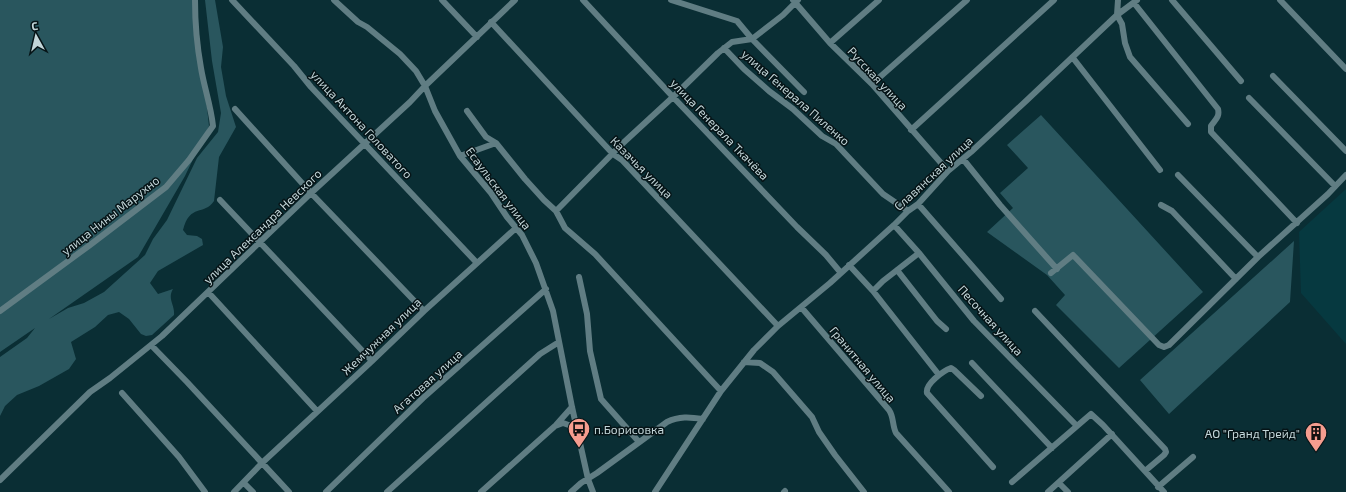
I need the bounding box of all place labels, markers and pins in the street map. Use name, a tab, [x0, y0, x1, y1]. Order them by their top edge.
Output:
bus stop icon: п.Борисовка	[566, 416, 592, 449]
building icon: АО "Гранд Трейд"	[1303, 420, 1329, 453]
place label: п.Борисовка	[594, 422, 664, 436]
place label: АО "Гранд Трейд"	[1205, 426, 1300, 440]

